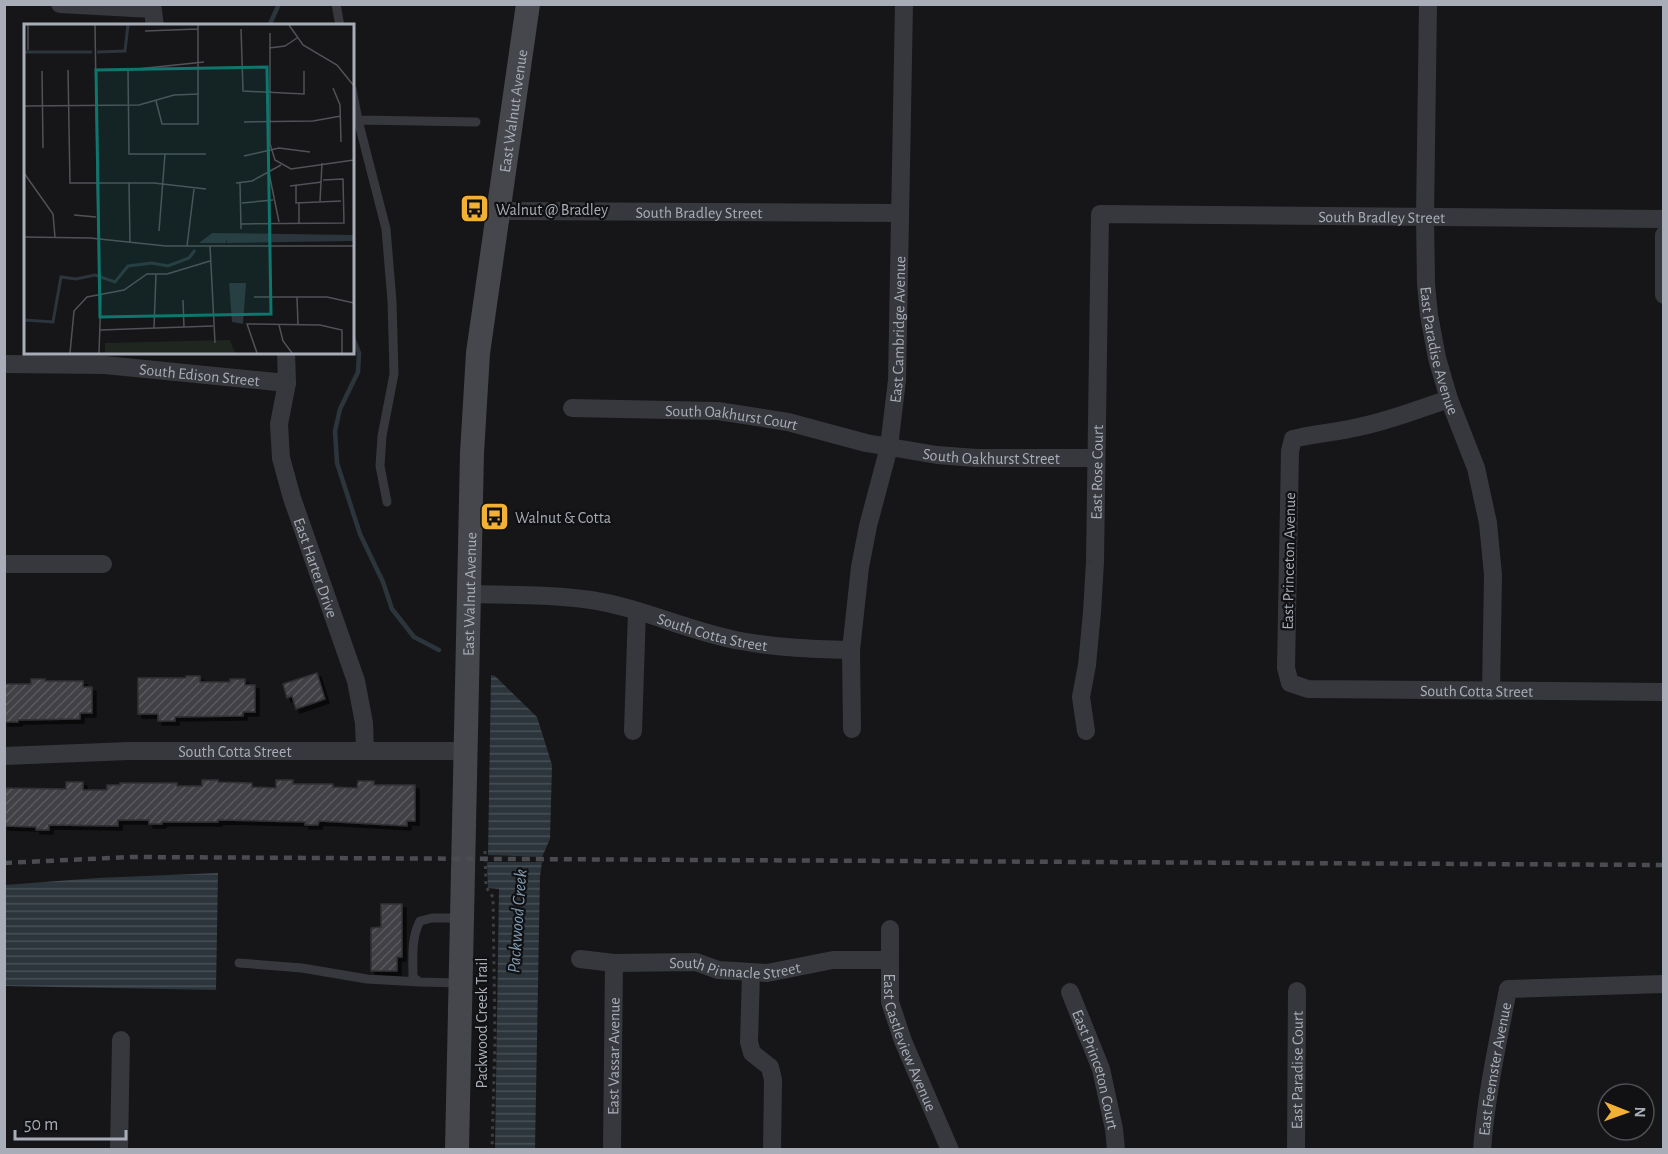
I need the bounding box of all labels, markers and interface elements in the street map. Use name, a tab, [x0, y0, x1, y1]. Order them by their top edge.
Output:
inset map	[24, 24, 354, 354]
street label: East Walnut Avenue	[497, 48, 530, 174]
bus stop icon: Walnut @ Bradley	[459, 193, 491, 225]
place label: Walnut @ Bradley	[496, 202, 608, 219]
street label: South Bradley Street	[635, 205, 763, 222]
street label: South Bradley Street	[1318, 209, 1445, 227]
street label: East Cambridge Avenue	[887, 256, 908, 404]
street label: East Paradise Avenue	[1417, 286, 1461, 417]
street label: South Edison Street	[138, 361, 260, 389]
street label: South Oakhurst Court	[665, 403, 799, 433]
street label: East Rose Court	[1089, 425, 1106, 520]
street label: South Oakhurst Street	[921, 446, 1060, 467]
street label: East Princeton Avenue	[1280, 492, 1298, 630]
bus stop icon: Walnut & Cotta	[478, 501, 510, 533]
place label: Walnut & Cotta	[515, 510, 611, 526]
street label: East Harter Drive	[291, 516, 340, 620]
street label: East Walnut Avenue	[461, 532, 479, 656]
street label: South Cotta Street	[655, 611, 768, 654]
street label: South Cotta Street	[1420, 683, 1533, 700]
street label: South Cotta Street	[178, 744, 292, 760]
water label: Packwood Creek	[505, 868, 531, 974]
street label: South Pinnacle Street	[669, 955, 802, 982]
street label: Packwood Creek Trail	[474, 958, 490, 1088]
street label: East Castleview Avenue	[881, 974, 939, 1114]
street label: East Vassar Avenue	[605, 997, 623, 1115]
street label: East Feemster Avenue	[1476, 1001, 1514, 1137]
street label: East Princeton Court	[1069, 1007, 1121, 1131]
street label: East Paradise Court	[1289, 1011, 1306, 1129]
north arrow	[1596, 1082, 1656, 1142]
scale bar	[15, 1103, 126, 1141]
text: N	[1632, 1107, 1648, 1118]
text: 50 m	[24, 1116, 58, 1134]

